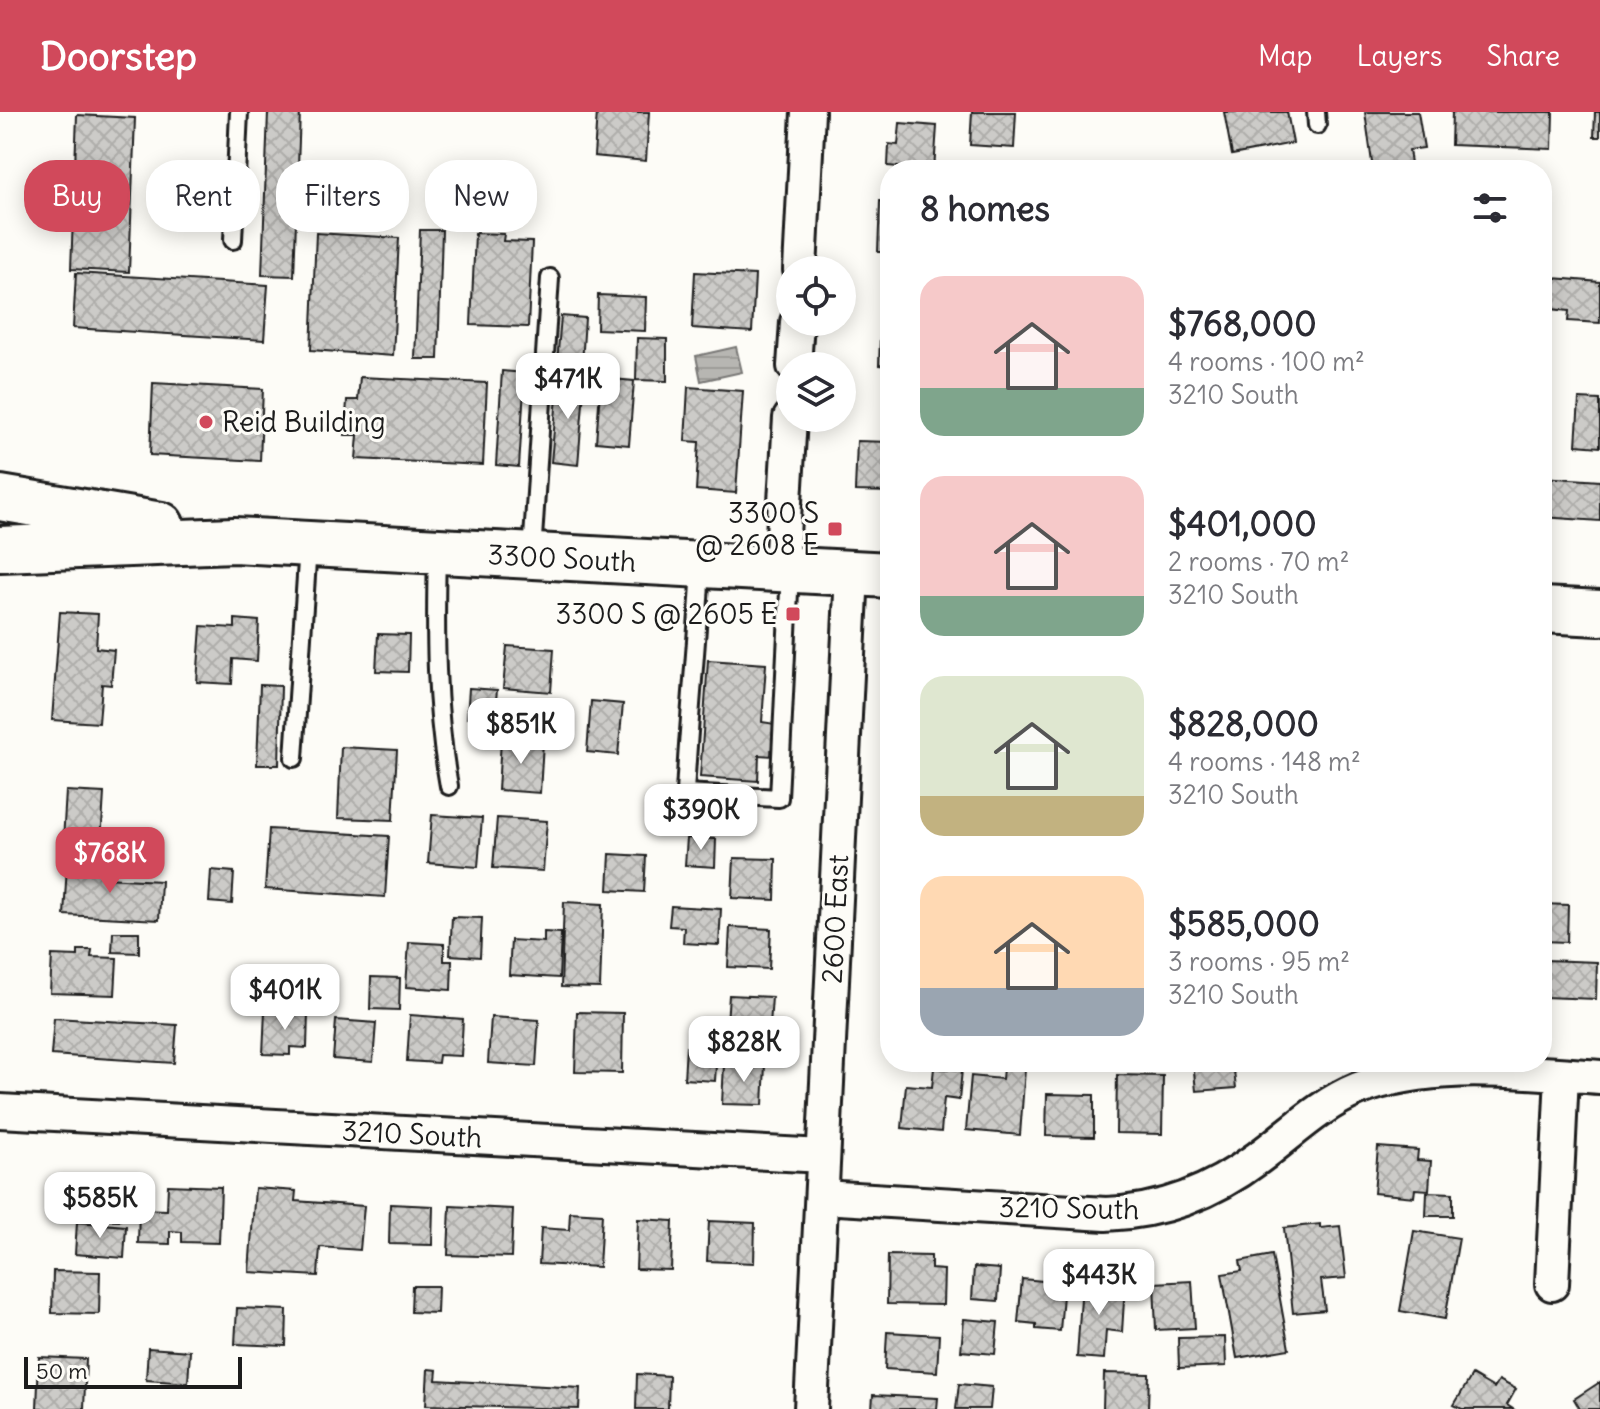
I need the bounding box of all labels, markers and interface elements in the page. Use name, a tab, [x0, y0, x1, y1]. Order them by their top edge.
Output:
text: Doorstep	[40, 33, 197, 80]
text: Map	[1258, 38, 1313, 74]
text: Layers	[1357, 38, 1443, 74]
text: Share	[1487, 38, 1560, 74]
chip: Buy	[24, 160, 130, 232]
chip: Rent	[146, 160, 260, 232]
chip: Filters	[276, 160, 409, 232]
chip: New	[425, 160, 537, 232]
icon: filters	[1468, 186, 1512, 230]
text: 8 homes	[920, 187, 1050, 230]
map controls	[776, 256, 856, 432]
button: locate	[776, 256, 856, 336]
text: $768,000	[1168, 302, 1317, 345]
icon: home	[984, 308, 1080, 404]
text: 4 rooms · 100 m²	[1168, 345, 1365, 378]
button: layers	[776, 352, 856, 432]
pin: $471K	[512, 353, 624, 421]
text: $471K	[534, 362, 602, 395]
text: 3210 South	[1168, 378, 1299, 411]
place label: Reid Building	[222, 404, 386, 440]
marker: Reid Building	[197, 413, 215, 431]
place label: 3300 S @ 2608 E	[695, 495, 819, 563]
text: $401,000	[1168, 502, 1317, 545]
icon: home	[984, 508, 1080, 604]
marker: 3300 S @ 2608 E	[826, 520, 844, 538]
street label: 3300 South	[487, 536, 637, 580]
text: 2 rooms · 70 m²	[1168, 545, 1349, 578]
text: 3210 South	[1168, 578, 1299, 611]
place label: 3300 S @ 2605 E	[556, 596, 777, 632]
marker: 3300 S @ 2605 E	[784, 605, 802, 623]
pin: $851K	[465, 698, 577, 766]
text: $828,000	[1168, 702, 1319, 745]
text: $851K	[486, 707, 556, 740]
icon: home	[984, 708, 1080, 804]
text: 4 rooms · 148 m²	[1168, 745, 1361, 778]
text: 3210 South	[1168, 778, 1299, 811]
pin: $390K	[645, 784, 757, 852]
text: $390K	[662, 793, 740, 826]
pin: $768K	[54, 827, 166, 895]
text: $768K	[74, 836, 146, 869]
street label: 2600 East	[814, 854, 856, 984]
text: $585,000	[1168, 902, 1320, 945]
icon: home	[984, 908, 1080, 1004]
text: 3 rooms · 95 m²	[1168, 945, 1350, 978]
pin: $401K	[229, 964, 341, 1032]
text: $401K	[249, 973, 321, 1006]
text: 3210 South	[1168, 978, 1299, 1011]
pin: $828K	[688, 1016, 800, 1084]
text: $828K	[707, 1025, 781, 1058]
street label: 3210 South	[341, 1112, 483, 1156]
pin: $585K	[44, 1172, 156, 1240]
text: $585K	[62, 1181, 138, 1214]
street label: 3210 South	[998, 1189, 1140, 1227]
pin: $443K	[1043, 1249, 1155, 1317]
text: $443K	[1061, 1258, 1137, 1291]
scale bar	[24, 1353, 242, 1389]
text: 50 m	[36, 1357, 88, 1385]

